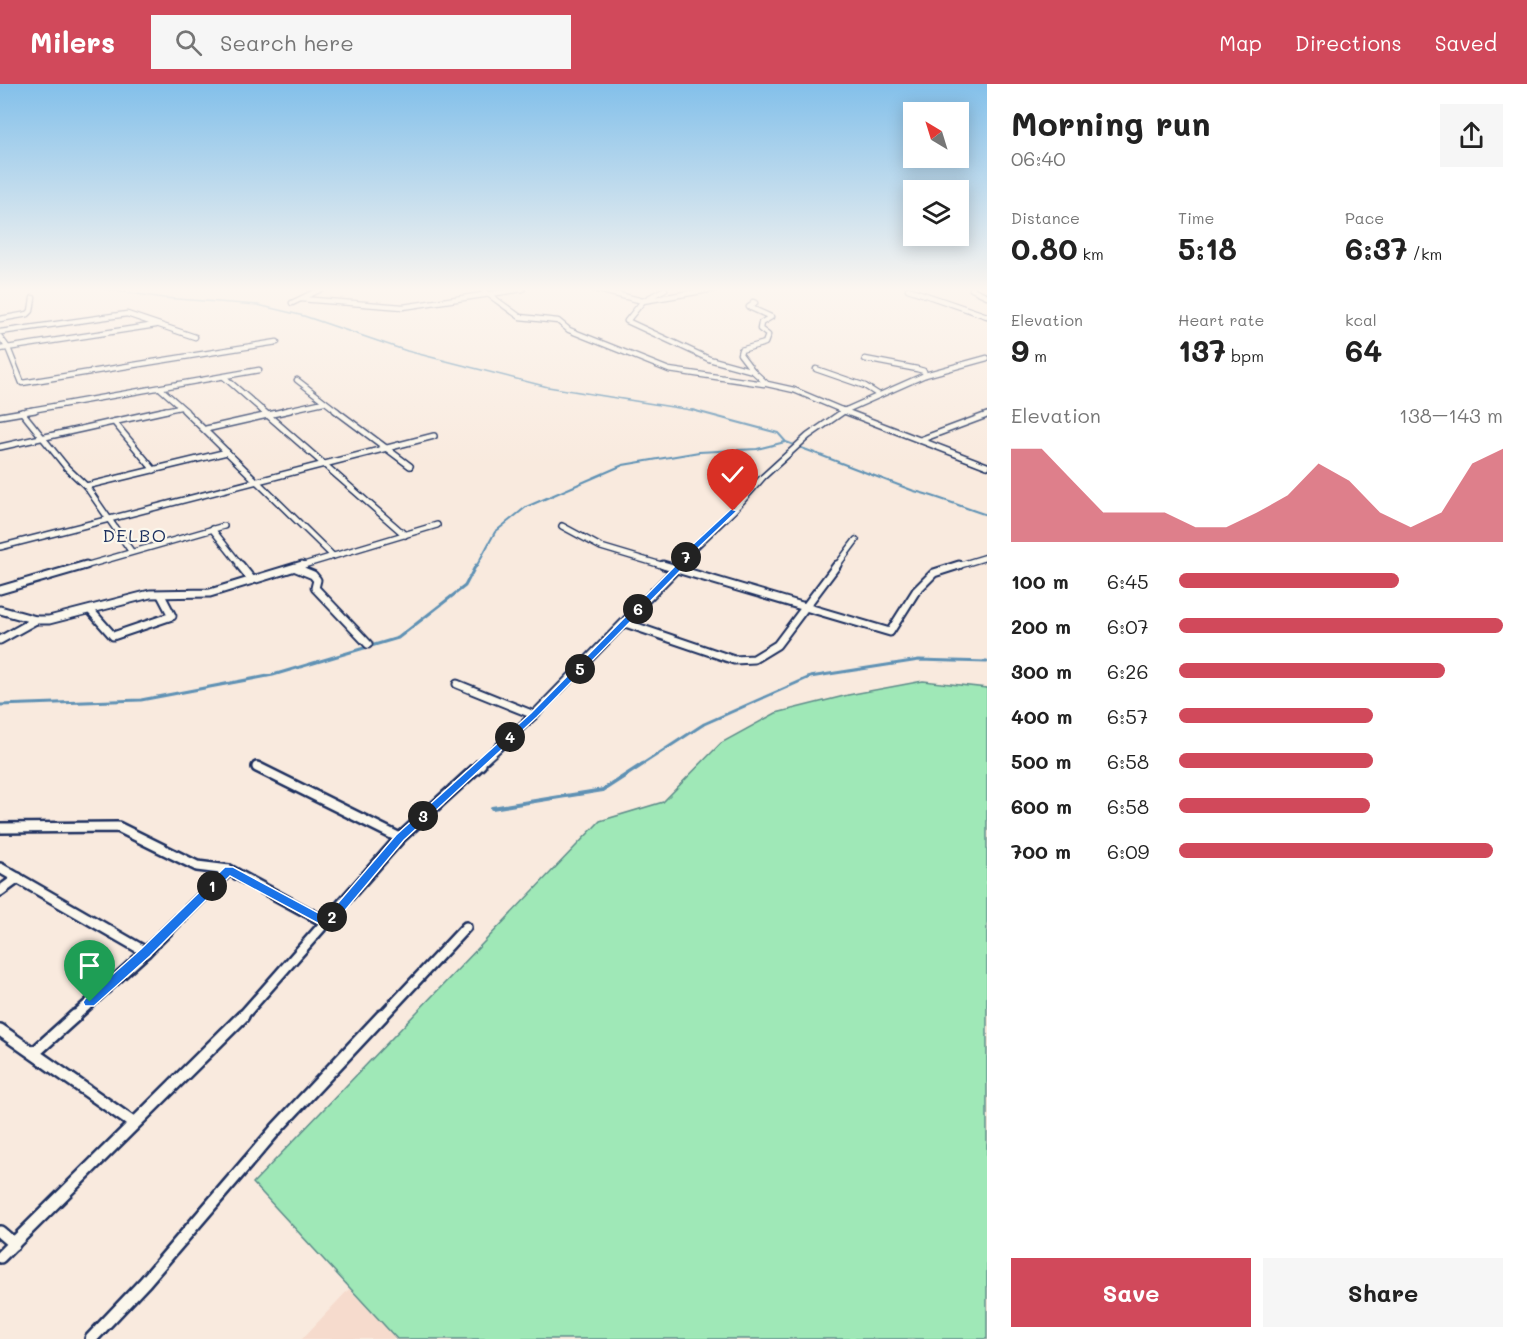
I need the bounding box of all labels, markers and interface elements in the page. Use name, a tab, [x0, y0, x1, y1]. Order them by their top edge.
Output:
search box	[151, 15, 571, 69]
text: Milers	[30, 24, 115, 60]
icon: search	[172, 26, 205, 59]
text: Search here	[220, 28, 354, 57]
text: Map	[1219, 29, 1262, 56]
text: Directions	[1295, 29, 1402, 56]
text: Saved	[1435, 29, 1497, 56]
text: Morning run	[1011, 101, 1211, 144]
north arrow	[903, 102, 969, 168]
map controls	[903, 102, 969, 246]
button: share	[1440, 104, 1503, 167]
text: 06:40	[1011, 145, 1066, 171]
button: layers	[903, 180, 969, 246]
text: Distance	[1011, 207, 1080, 228]
text: Time	[1178, 207, 1214, 228]
text: Pace	[1345, 207, 1384, 228]
text: 0.80	[1011, 228, 1077, 268]
text: 5:18	[1178, 228, 1237, 268]
text: 6:37	[1345, 228, 1407, 268]
text: km	[1077, 243, 1104, 264]
text: /km	[1407, 243, 1442, 264]
text: Elevation	[1011, 309, 1083, 330]
text: Heart rate	[1178, 309, 1264, 330]
text: kcal	[1345, 309, 1377, 330]
text: 9	[1011, 330, 1029, 370]
text: 137	[1178, 330, 1226, 370]
text: 64	[1345, 330, 1382, 370]
text: m	[1029, 345, 1047, 366]
text: bpm	[1226, 345, 1264, 366]
text: Elevation	[1011, 402, 1101, 428]
text: 138–143 m	[1399, 402, 1503, 428]
pin	[707, 449, 758, 511]
icon: check	[716, 458, 749, 491]
district label: DELBO	[102, 523, 168, 547]
pin: 7	[671, 542, 701, 572]
text: 7	[682, 546, 690, 567]
text: 100 m	[1011, 568, 1069, 594]
text: 6:45	[1107, 568, 1149, 594]
pin: 6	[623, 594, 653, 624]
text: 6	[633, 598, 643, 619]
text: 200 m	[1011, 613, 1071, 639]
text: 6:07	[1107, 613, 1149, 639]
pin: 5	[565, 654, 595, 684]
text: 5	[575, 658, 585, 679]
text: 300 m	[1011, 658, 1072, 684]
text: 6:26	[1107, 658, 1149, 684]
text: 400 m	[1011, 703, 1072, 729]
text: 6:57	[1107, 703, 1148, 729]
pin: 4	[495, 722, 525, 752]
text: 4	[505, 726, 515, 747]
text: 500 m	[1011, 748, 1071, 774]
text: 6:58	[1107, 748, 1149, 774]
text: 600 m	[1011, 793, 1072, 819]
text: 6:58	[1107, 793, 1149, 819]
pin: 3	[408, 801, 438, 831]
text: 3	[418, 805, 428, 826]
text: 700 m	[1011, 838, 1071, 864]
text: 6:09	[1107, 838, 1149, 864]
pin: 1	[197, 871, 227, 901]
text: 1	[208, 875, 216, 896]
pin: 2	[317, 902, 347, 932]
text: 2	[328, 906, 336, 927]
pin	[64, 940, 115, 1002]
icon: arrive	[73, 949, 106, 982]
button: Save	[1011, 1258, 1251, 1327]
button: Share	[1263, 1258, 1503, 1327]

